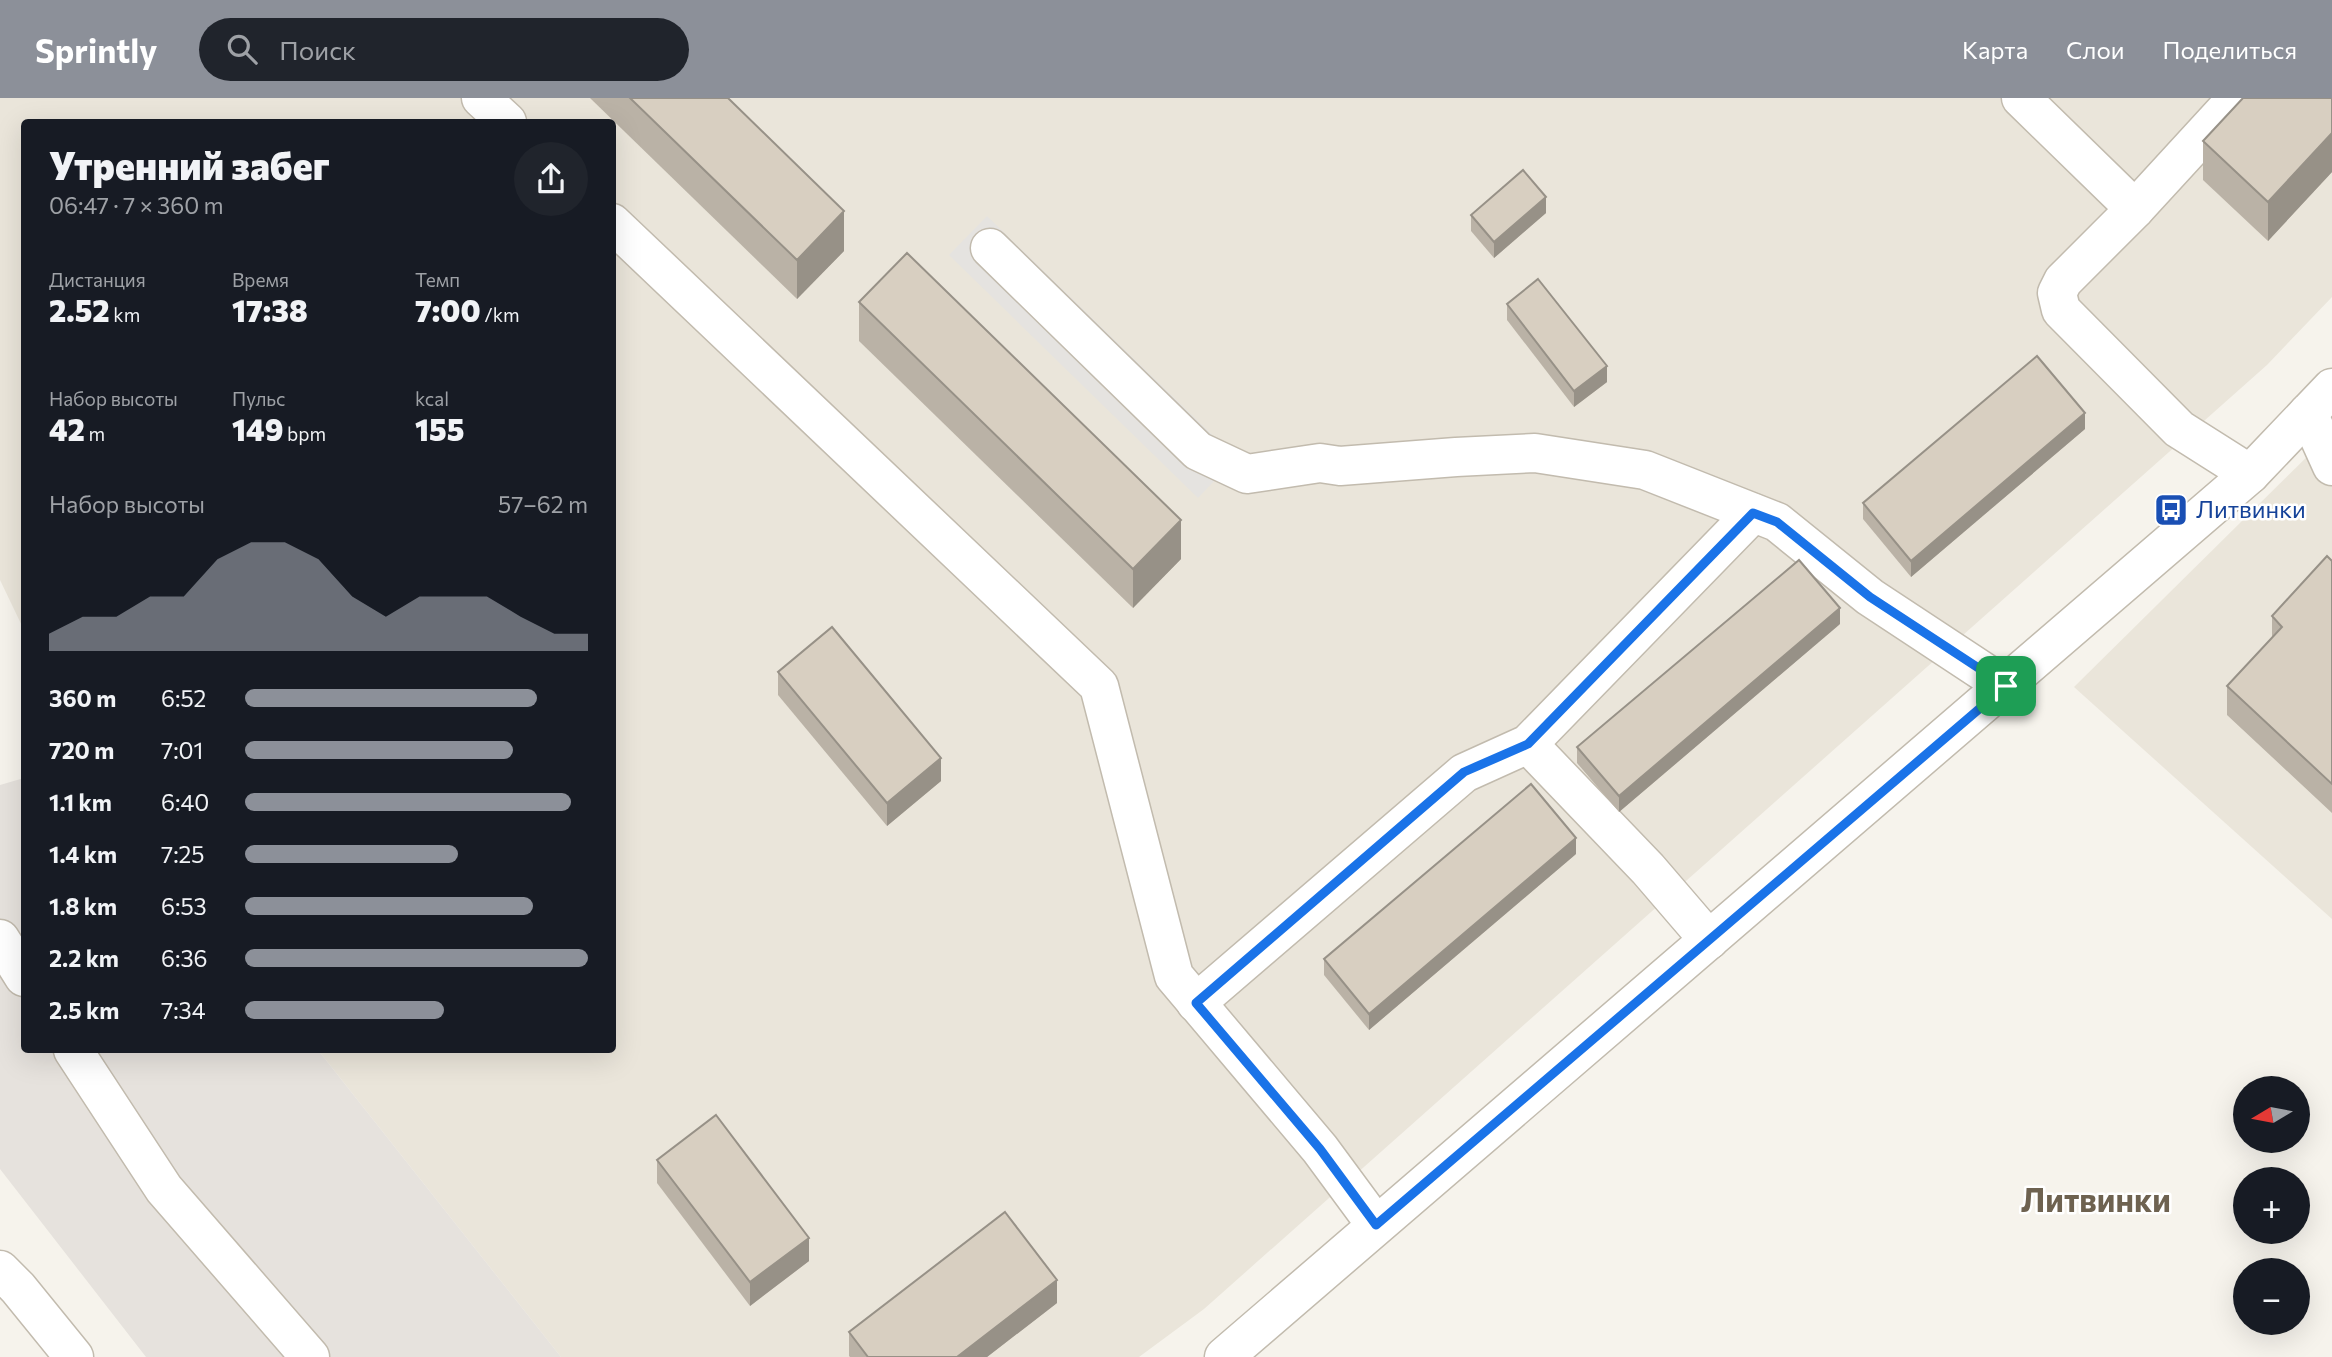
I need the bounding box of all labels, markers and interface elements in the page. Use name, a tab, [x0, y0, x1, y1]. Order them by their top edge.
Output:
search box	[199, 18, 689, 81]
text: Sprintly	[35, 29, 157, 70]
icon: search	[223, 30, 261, 68]
text: Поиск	[279, 34, 356, 65]
text: Карта	[1962, 35, 2028, 64]
text: Слои	[2066, 35, 2124, 64]
text: Поделиться	[2162, 35, 2297, 64]
text: Утренний забег	[49, 141, 330, 188]
button: share	[514, 142, 588, 216]
text: 06:47 · 7 × 360 m	[49, 191, 224, 219]
text: Дистанция	[49, 268, 146, 291]
text: Время	[232, 268, 289, 291]
text: Темп	[415, 268, 460, 291]
text: 2.52	[49, 291, 110, 328]
text: 17:38	[232, 291, 308, 328]
text: 7:00	[415, 291, 481, 328]
text: km	[110, 303, 140, 326]
text: /km	[481, 303, 520, 326]
text: Набор высоты	[49, 387, 178, 410]
text: Пульс	[232, 387, 286, 410]
text: kcal	[415, 387, 449, 410]
text: 42	[49, 410, 85, 447]
text: 149	[232, 410, 283, 447]
text: 155	[415, 410, 464, 447]
text: m	[85, 422, 105, 445]
text: bpm	[283, 422, 326, 445]
text: Набор высоты	[49, 490, 205, 518]
text: 57–62 m	[498, 490, 588, 518]
bus stop icon: Литвинки	[2152, 491, 2190, 529]
place label: Литвинки	[2196, 494, 2306, 523]
pin	[1976, 656, 2036, 716]
icon: arrive	[1987, 667, 2025, 705]
text: 360 m	[49, 684, 116, 712]
text: 6:52	[161, 684, 206, 712]
text: 720 m	[49, 736, 114, 764]
text: 7:01	[161, 736, 203, 764]
text: 1.1 km	[49, 788, 112, 816]
text: 6:40	[161, 788, 209, 816]
text: 1.4 km	[49, 840, 117, 868]
text: 7:25	[161, 840, 205, 868]
text: 1.8 km	[49, 892, 117, 920]
text: 6:53	[161, 892, 207, 920]
text: 2.2 km	[49, 944, 119, 972]
text: 6:36	[161, 944, 207, 972]
text: 2.5 km	[49, 996, 119, 1024]
text: 7:34	[161, 996, 206, 1024]
north arrow	[2233, 1076, 2310, 1153]
map controls	[2233, 1076, 2310, 1335]
button: +	[2233, 1167, 2310, 1244]
district label: Литвинки	[2021, 1179, 2171, 1219]
button: −	[2233, 1258, 2310, 1335]

